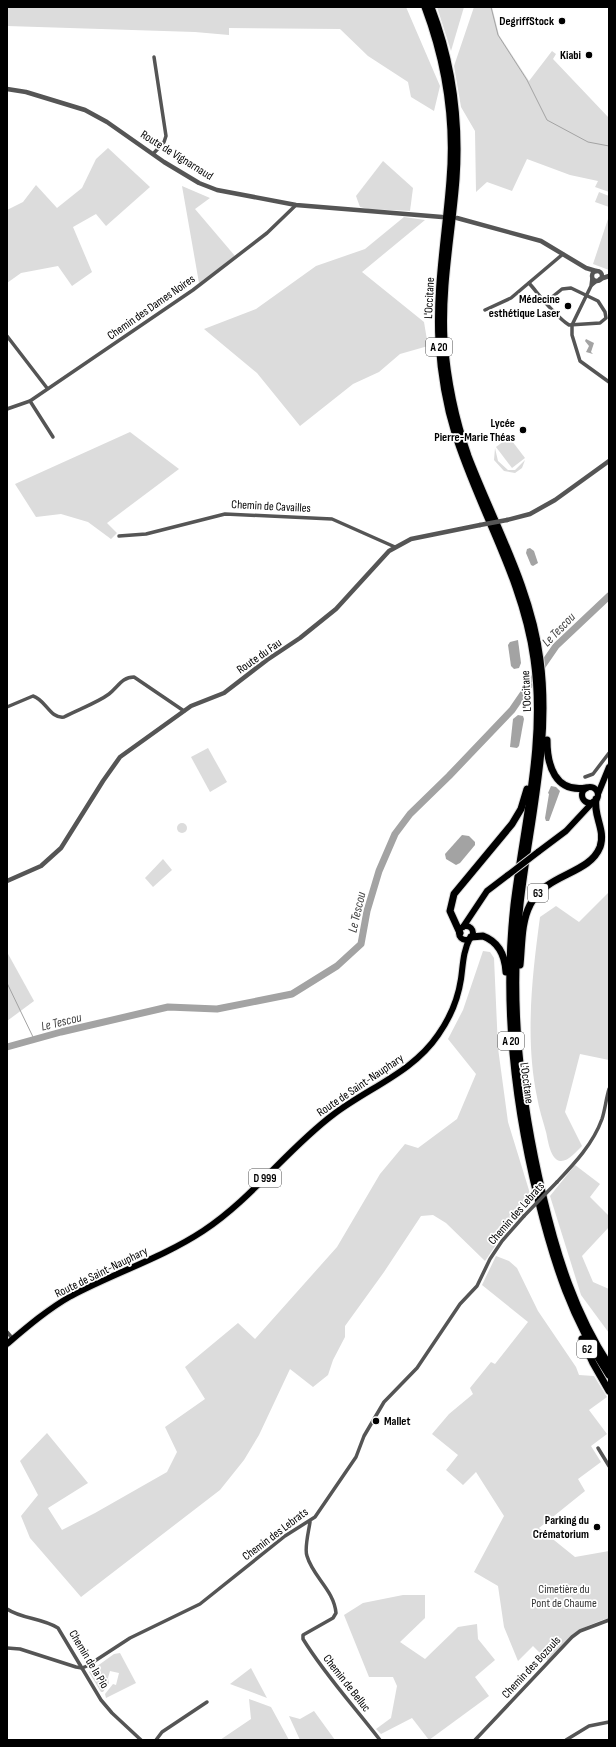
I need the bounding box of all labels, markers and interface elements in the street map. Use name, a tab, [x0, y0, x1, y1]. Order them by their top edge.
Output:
place label: DegriffStock	[499, 14, 554, 29]
marker: DegriffStock	[557, 16, 567, 26]
place label: Kiabi	[560, 48, 581, 63]
marker: Kiabi	[584, 50, 594, 60]
street label: Route de Vignarnaud	[138, 127, 216, 184]
street label: Chemin des Dames Noires	[105, 272, 198, 343]
street label: L'Occitane	[421, 277, 438, 319]
place label: Médecine esthétique Laser	[489, 292, 560, 321]
marker: Médecine esthétique Laser	[563, 301, 573, 311]
road number: A 20	[426, 338, 452, 356]
place label: Lycée Pierre-Marie Théas	[434, 416, 515, 445]
marker: Lycée Pierre-Marie Théas	[518, 425, 528, 435]
street label: Chemin de Cavailles	[231, 497, 311, 516]
water label: Le Tescou	[539, 609, 579, 650]
street label: Route du Fau	[234, 635, 285, 677]
street label: L'Occitane	[518, 670, 535, 712]
road number: 63	[528, 884, 548, 902]
water label: Le Tescou	[345, 890, 370, 934]
water label: Le Tescou	[39, 1009, 84, 1035]
road number: A 20	[498, 1032, 524, 1050]
street label: Route de Saint-Nauphary	[314, 1051, 407, 1120]
street label: L'Occitane	[516, 1061, 537, 1105]
road number: D 999	[249, 1169, 281, 1187]
street label: Chemin des Lebrats	[485, 1179, 548, 1248]
street label: Route de Saint-Nauphary	[52, 1243, 150, 1301]
road number: 62	[577, 1340, 597, 1358]
place label: Mallet	[384, 1414, 410, 1429]
marker: Mallet	[371, 1416, 381, 1426]
street label: Chemin des Lebrats	[239, 1505, 311, 1564]
place label: Parking du Crématorium	[533, 1513, 589, 1542]
marker: Parking du Crématorium	[592, 1522, 602, 1532]
park label: Cimetière du Pont de Chaume	[531, 1582, 597, 1611]
street label: Chemin de la Pio	[65, 1627, 112, 1691]
street label: Chemin des Bozouls	[499, 1633, 564, 1702]
street label: Chemin de Belluc	[319, 1652, 374, 1715]

